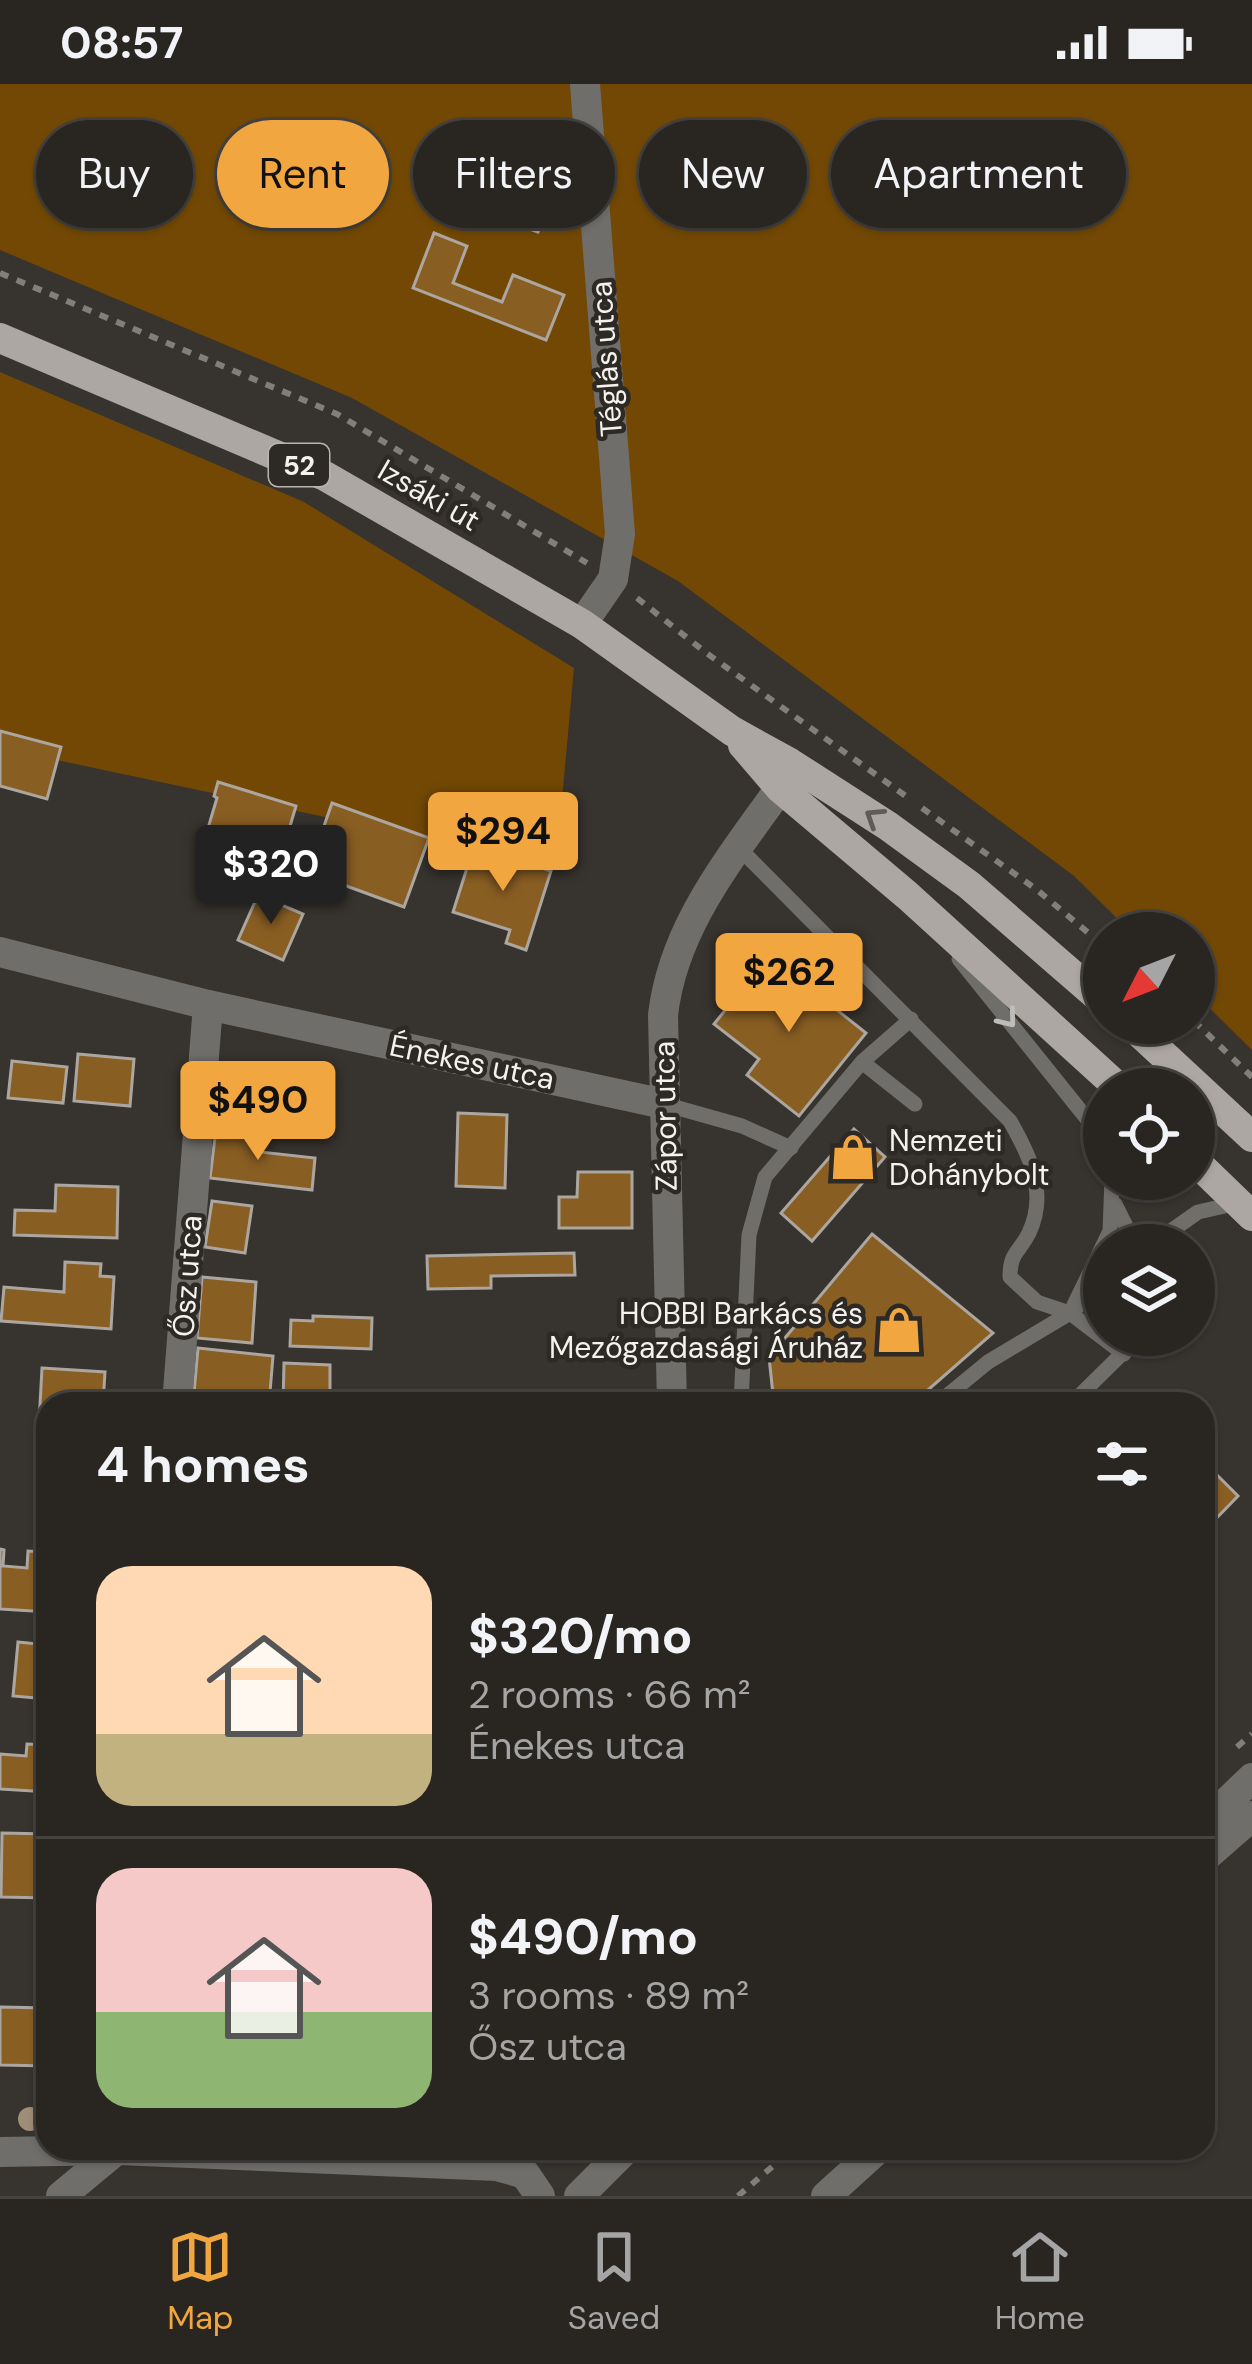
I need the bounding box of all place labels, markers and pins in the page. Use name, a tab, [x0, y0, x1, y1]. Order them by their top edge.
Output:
pin: $294	[432, 792, 574, 894]
pin: $320	[200, 825, 342, 927]
pin: $262	[718, 933, 860, 1035]
pin: $490	[187, 1061, 329, 1163]
place label: Nemzeti Dohánybolt	[889, 1121, 1049, 1194]
shop icon: Nemzeti Dohánybolt	[828, 1132, 878, 1182]
place label: HOBBI Barkács és Mezőgazdasági Áruház	[549, 1294, 863, 1367]
shop icon: HOBBI Barkács és Mezőgazdasági Áruház	[874, 1305, 924, 1355]

